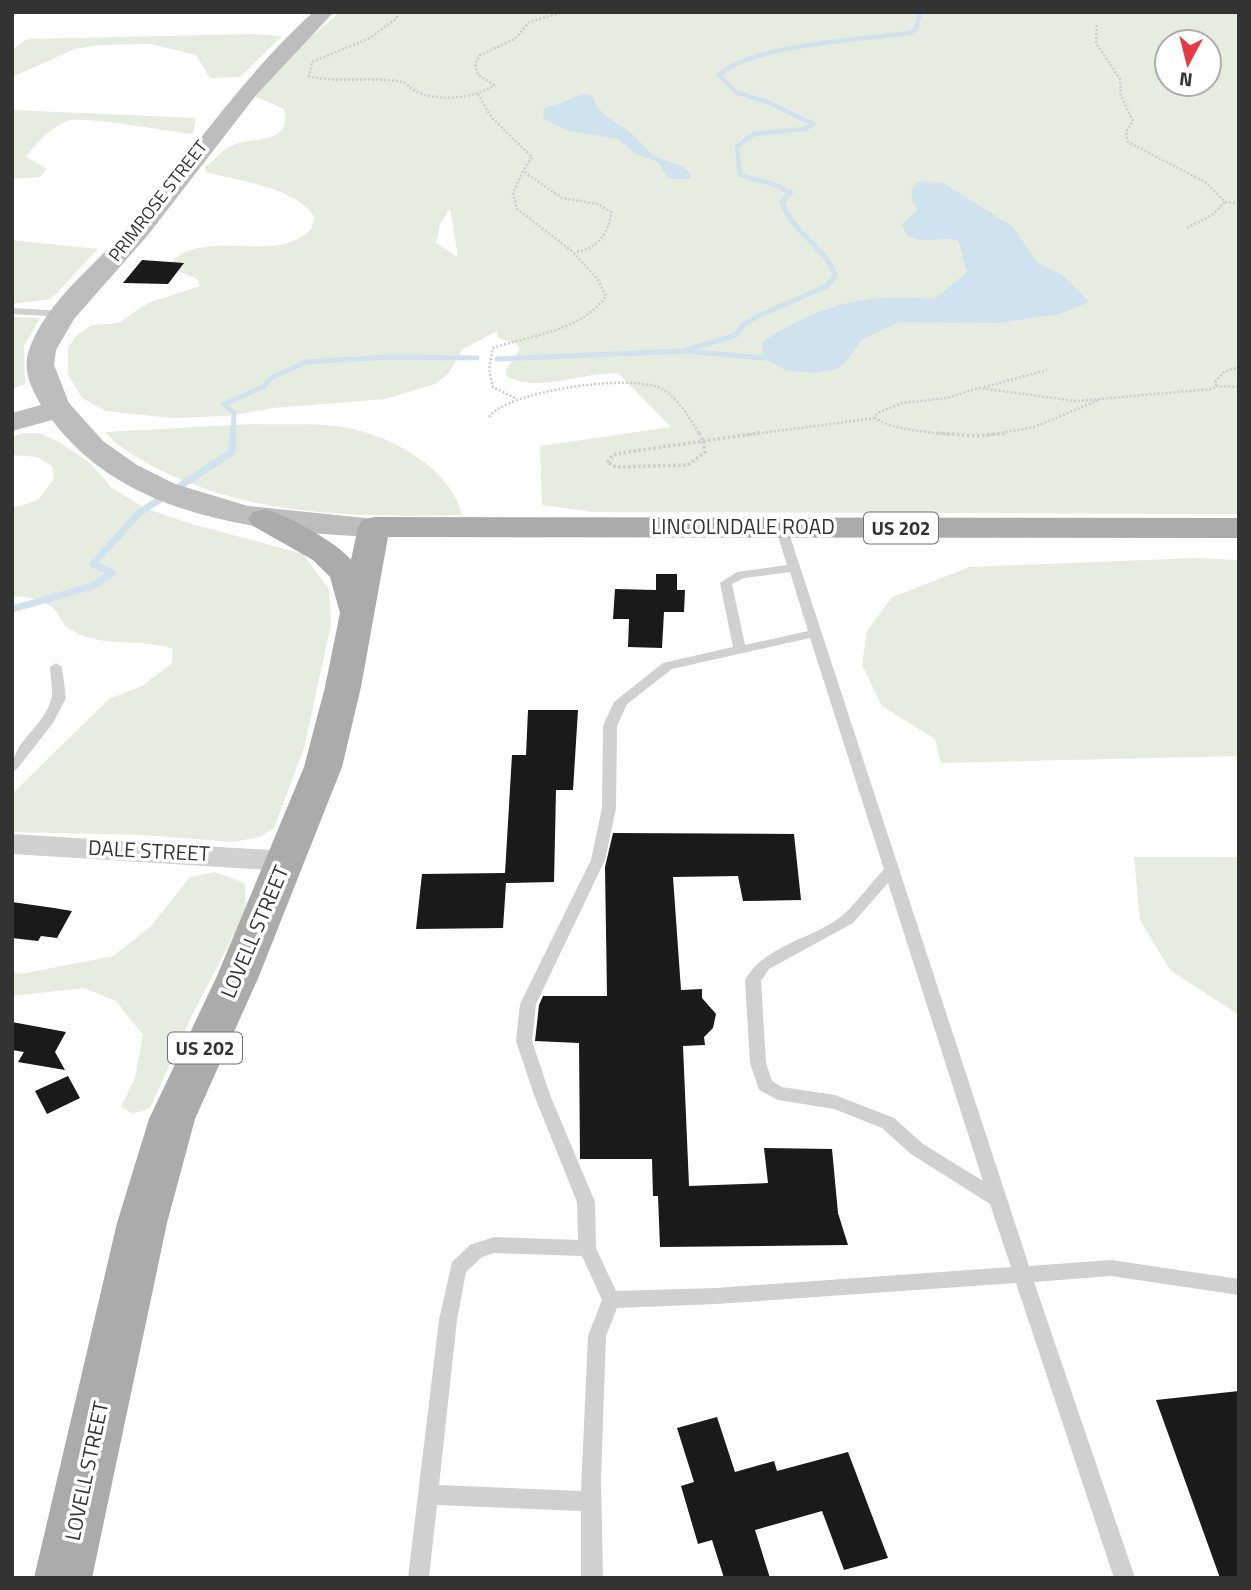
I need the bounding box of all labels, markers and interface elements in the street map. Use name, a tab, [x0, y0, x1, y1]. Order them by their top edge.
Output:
north arrow	[1153, 28, 1223, 98]
text: N	[1178, 65, 1194, 96]
street label: PRIMROSE STREET	[102, 134, 214, 267]
street label: LINCOLNDALE ROAD	[651, 510, 835, 542]
road number: US 202	[864, 512, 938, 544]
street label: DALE STREET	[87, 831, 211, 869]
street label: LOVELL STREET	[212, 860, 296, 1003]
road number: US 202	[168, 1032, 242, 1064]
street label: LOVELL STREET	[56, 1398, 116, 1543]

